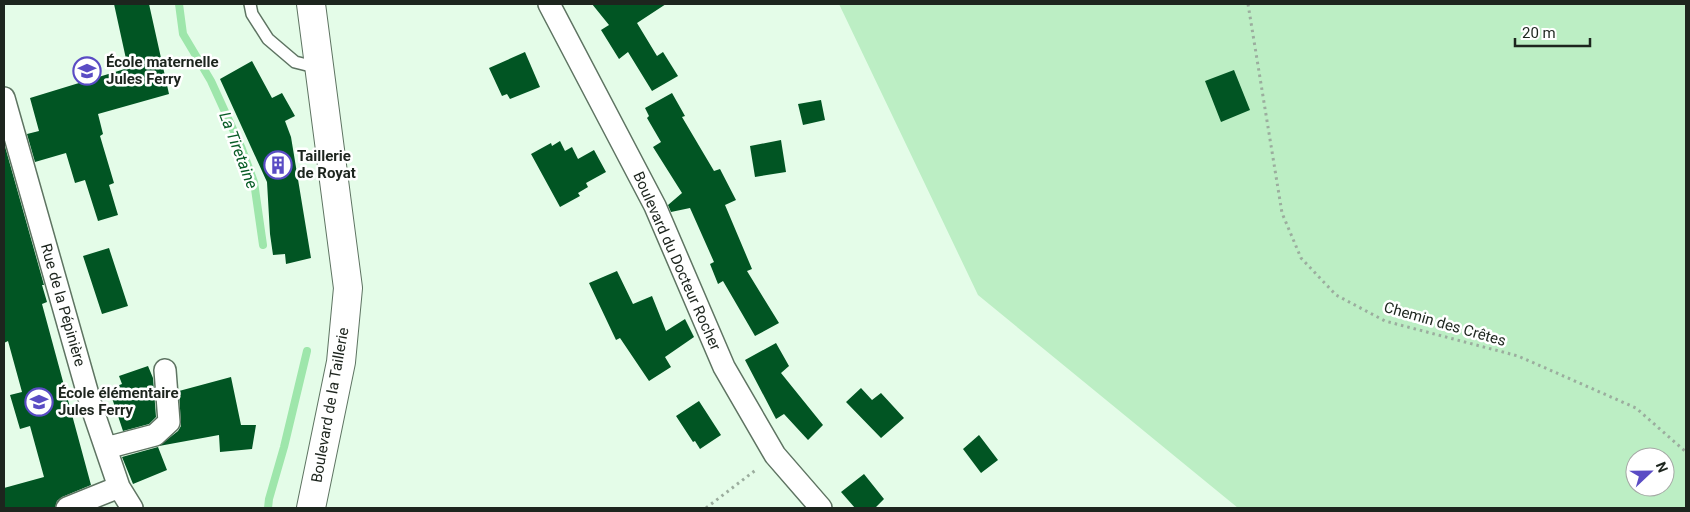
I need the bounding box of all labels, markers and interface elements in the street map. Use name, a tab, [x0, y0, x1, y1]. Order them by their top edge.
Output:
scale bar	[1515, 15, 1590, 47]
text: 20 m	[1522, 24, 1556, 42]
place label: École maternelle Jules Ferry	[106, 53, 219, 88]
school or university icon: École maternelle Jules Ferry	[72, 56, 102, 86]
water label: La Tiretaine	[215, 109, 262, 191]
place label: Taillerie de Royat	[297, 147, 356, 182]
building icon: Taillerie de Royat	[263, 150, 293, 180]
street label: Boulevard du Docteur Rocher	[629, 169, 725, 353]
street label: Rue de la Pépinière	[37, 241, 89, 369]
street label: Chemin des Crêtes	[1382, 298, 1508, 350]
street label: Boulevard de la Taillerie	[307, 326, 353, 484]
place label: École élémentaire Jules Ferry	[58, 384, 179, 419]
school or university icon: École élémentaire Jules Ferry	[24, 387, 54, 417]
north arrow	[1625, 447, 1675, 497]
text: N	[1653, 460, 1671, 475]

